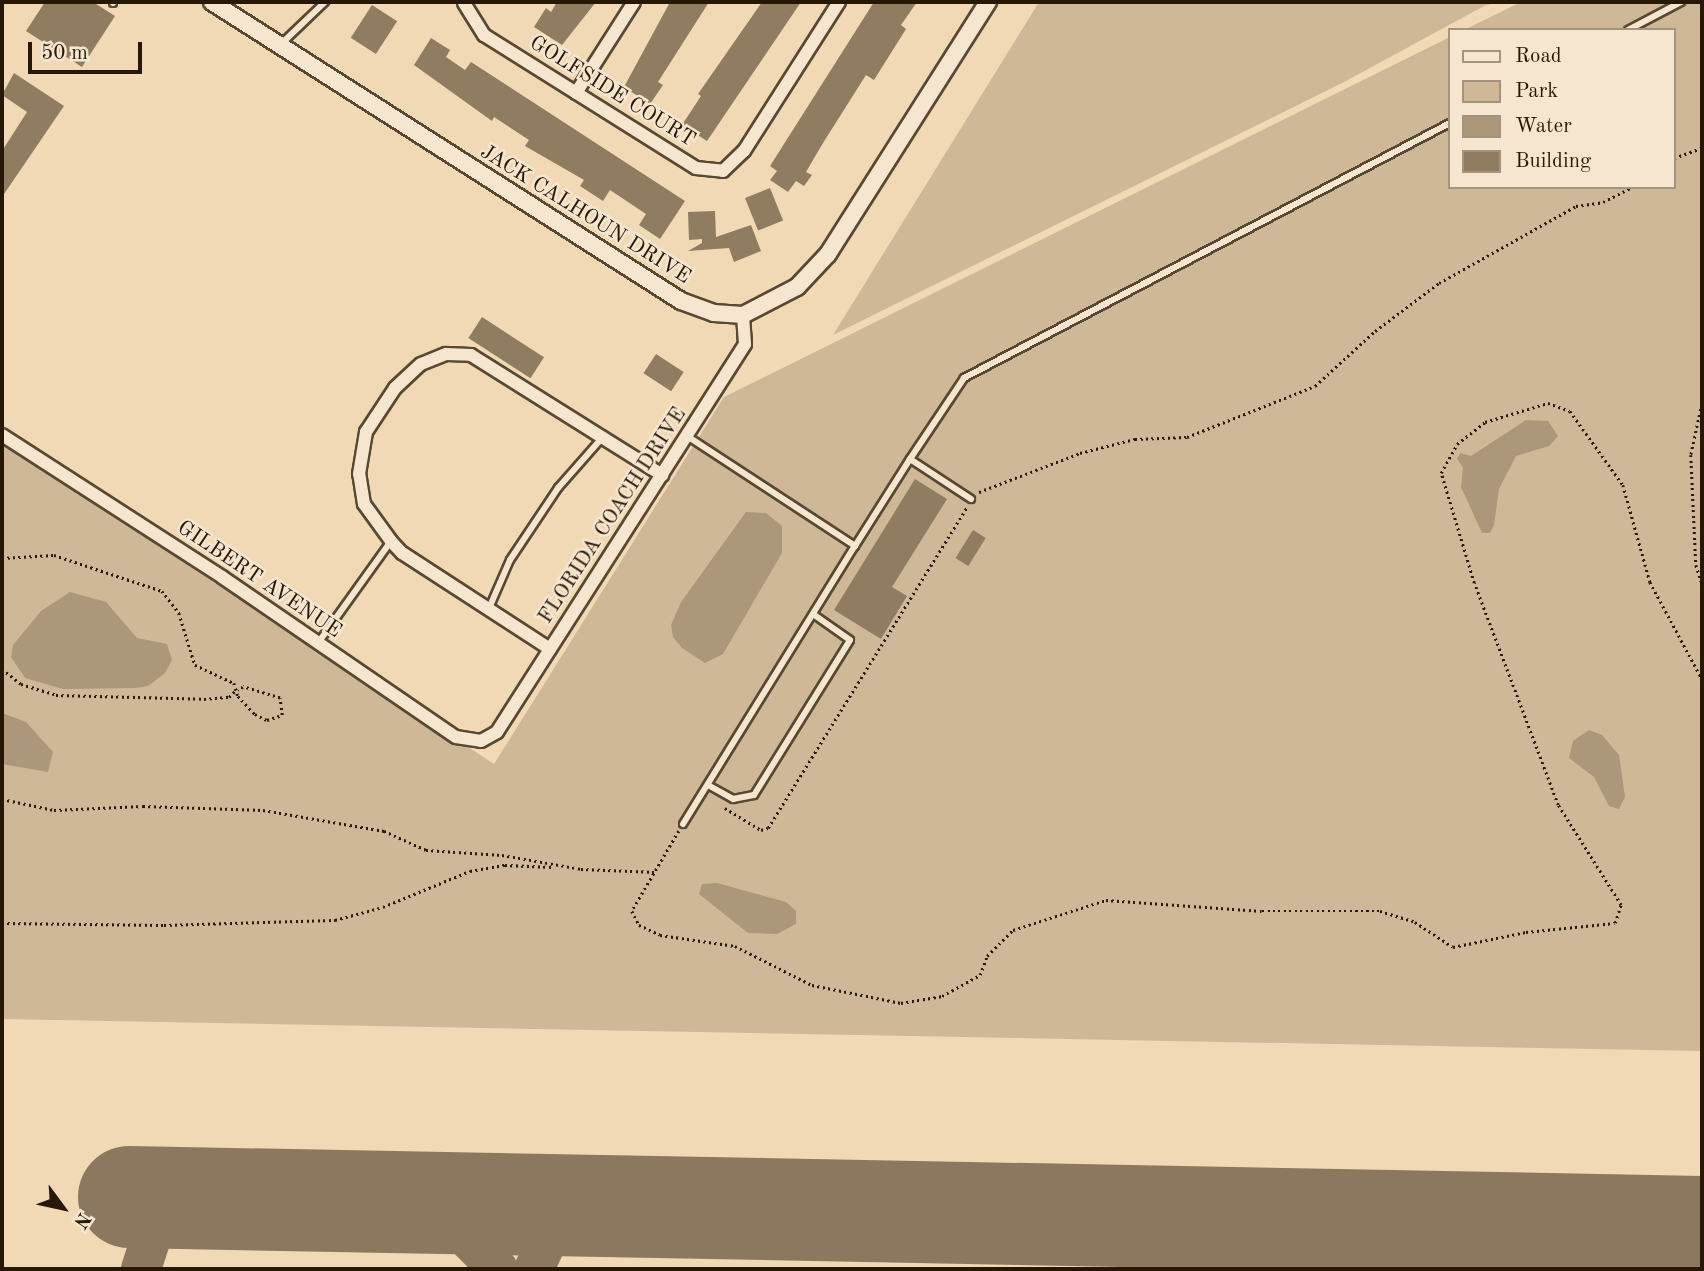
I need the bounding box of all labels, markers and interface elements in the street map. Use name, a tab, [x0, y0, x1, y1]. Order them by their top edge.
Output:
scale bar	[32, 28, 145, 72]
legend	[1448, 28, 1676, 189]
street label: GOLFSIDE COURT	[524, 31, 700, 153]
text: 50 m	[41, 43, 88, 64]
text: Road	[1515, 46, 1562, 67]
text: Park	[1515, 81, 1558, 102]
text: Water	[1515, 116, 1572, 137]
street label: JACK CALHOUN DRIVE	[475, 140, 695, 290]
text: Building	[1515, 151, 1591, 172]
street label: FLORIDA COACH DRIVE	[534, 403, 692, 629]
street label: GILBERT AVENUE	[172, 516, 346, 644]
north arrow	[28, 1173, 98, 1243]
text: N	[69, 1208, 93, 1231]

